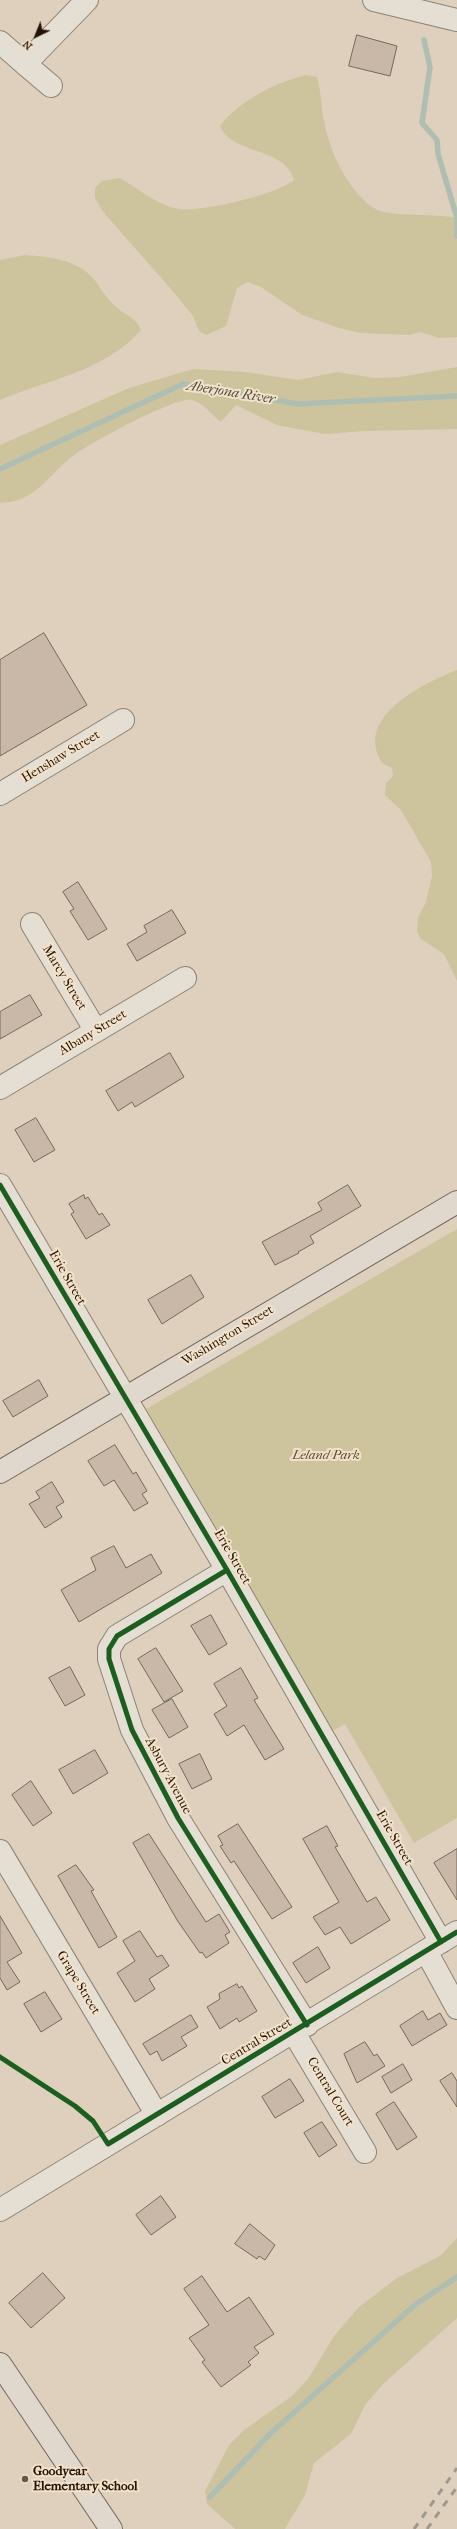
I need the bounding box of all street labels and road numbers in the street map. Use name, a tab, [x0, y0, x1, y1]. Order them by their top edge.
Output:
street label: Henshaw Street	[19, 727, 103, 787]
street label: Marcy Street	[38, 943, 90, 1013]
street label: Albany Street	[56, 1007, 130, 1059]
street label: Erie Street	[45, 1248, 89, 1308]
street label: Washington Street	[179, 1302, 277, 1370]
street label: Erie Street	[210, 1527, 254, 1587]
street label: Asbury Avenue	[141, 1735, 195, 1817]
street label: Erie Street	[372, 1808, 416, 1868]
street label: Grape Street	[53, 1948, 103, 2018]
street label: Central Street	[219, 2015, 295, 2069]
street label: Central Court	[303, 2055, 357, 2129]

